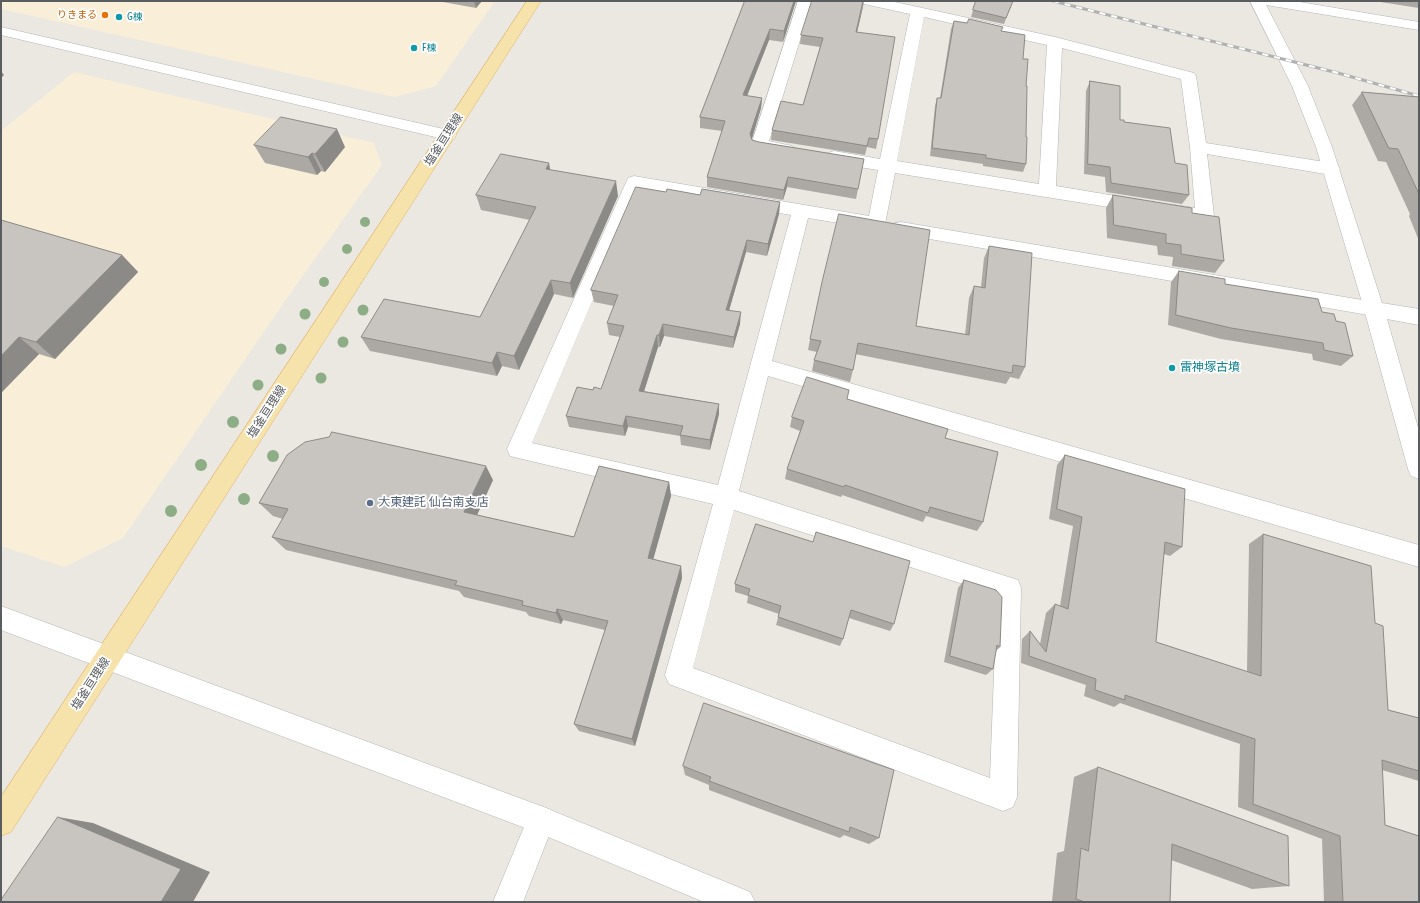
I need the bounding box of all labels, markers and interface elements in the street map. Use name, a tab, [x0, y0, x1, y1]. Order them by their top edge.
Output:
place label: りきまる	[57, 9, 97, 21]
marker: りきまる	[100, 10, 110, 20]
place label: G棟	[127, 11, 143, 23]
marker: G棟	[114, 12, 124, 22]
place label: F棟	[422, 42, 436, 54]
marker: F棟	[409, 43, 419, 53]
street label: 塩釜亘理線	[422, 111, 466, 169]
place label: 雷神塚古墳	[1180, 361, 1240, 375]
marker: 雷神塚古墳	[1167, 363, 1177, 373]
street label: 塩釜亘理線	[245, 383, 289, 441]
place label: 大東建託 仙台南支店	[378, 496, 489, 510]
marker: 大東建託 仙台南支店	[365, 498, 375, 508]
street label: 塩釜亘理線	[69, 655, 113, 713]

